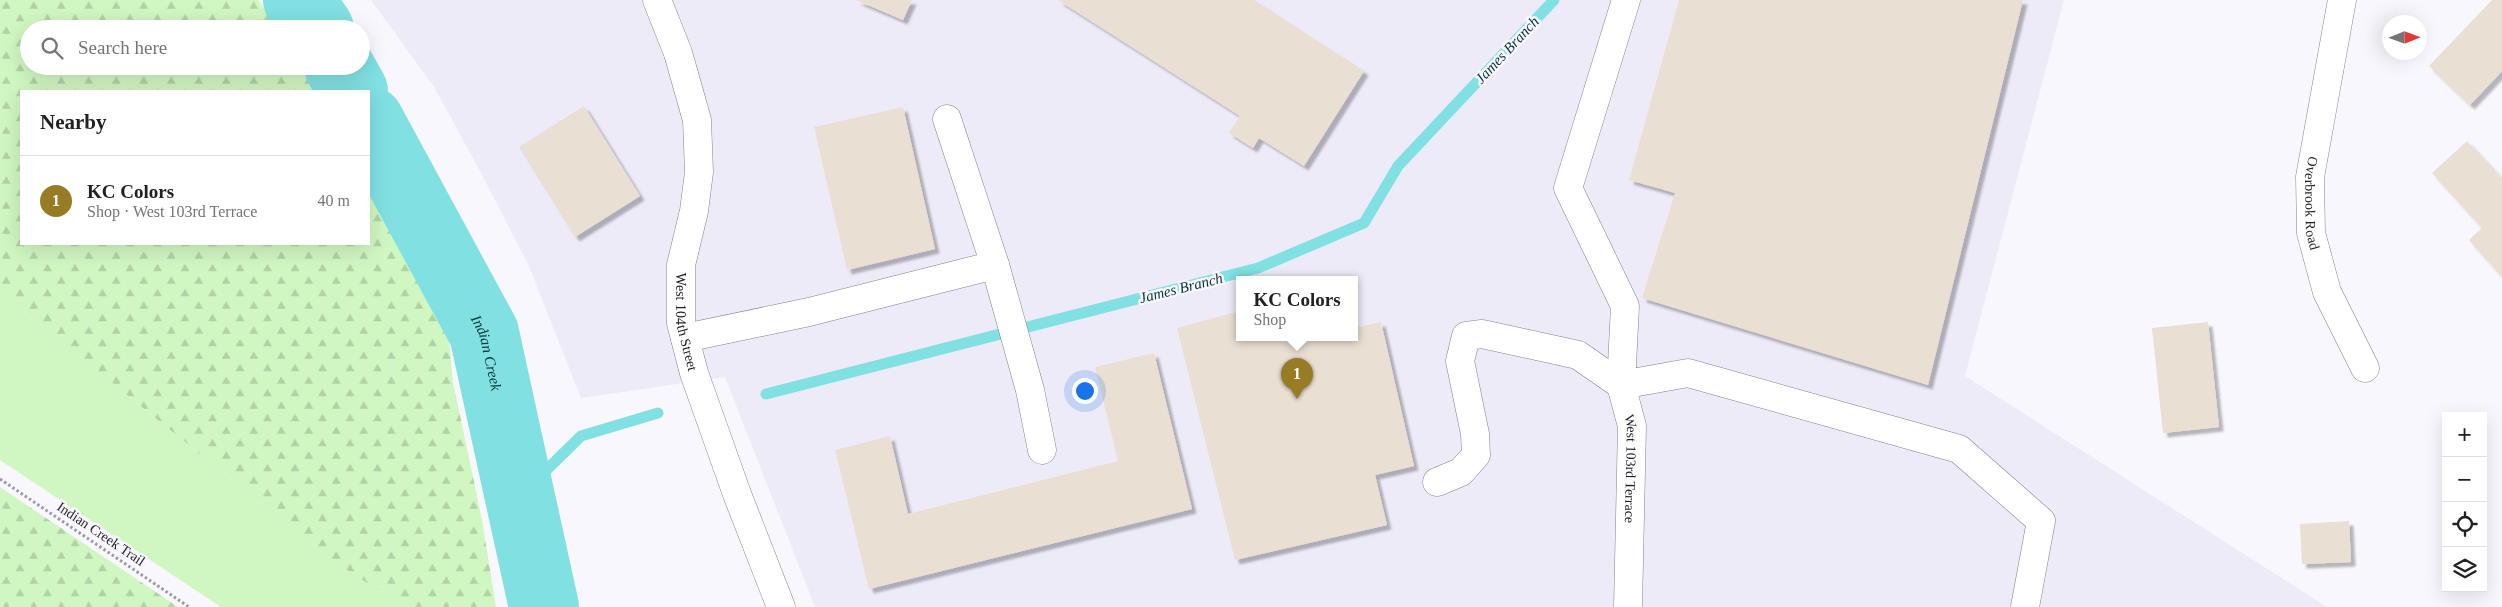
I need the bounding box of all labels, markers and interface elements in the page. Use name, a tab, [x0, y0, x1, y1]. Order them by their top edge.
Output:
water label: James Branch	[1472, 13, 1542, 87]
north arrow	[2382, 15, 2427, 60]
search box	[20, 20, 370, 75]
icon: search	[38, 34, 66, 62]
text: Search here	[78, 37, 167, 58]
text: Nearby	[40, 110, 107, 134]
street label: Overbrook Road	[2302, 155, 2323, 251]
text: KC Colors	[87, 181, 174, 202]
text: 1	[52, 192, 60, 209]
text: 40 m	[318, 192, 350, 209]
text: Shop · West 103rd Terrace	[87, 203, 257, 220]
water label: James Branch	[1138, 270, 1224, 306]
street label: West 104th Street	[674, 273, 701, 372]
popup	[1236, 276, 1358, 341]
text: KC Colors	[1253, 289, 1341, 310]
water label: Indian Creek	[467, 311, 504, 393]
text: Shop	[1253, 311, 1286, 328]
pin: 1	[1281, 358, 1313, 399]
your location	[1072, 378, 1098, 404]
map controls	[2442, 412, 2487, 592]
button: +	[2442, 412, 2487, 457]
street label: West 103rd Terrace	[1622, 413, 1640, 523]
button: −	[2442, 457, 2487, 502]
street label: Indian Creek Trail	[54, 499, 148, 569]
button: locate	[2442, 502, 2487, 547]
button: layers	[2442, 547, 2487, 592]

